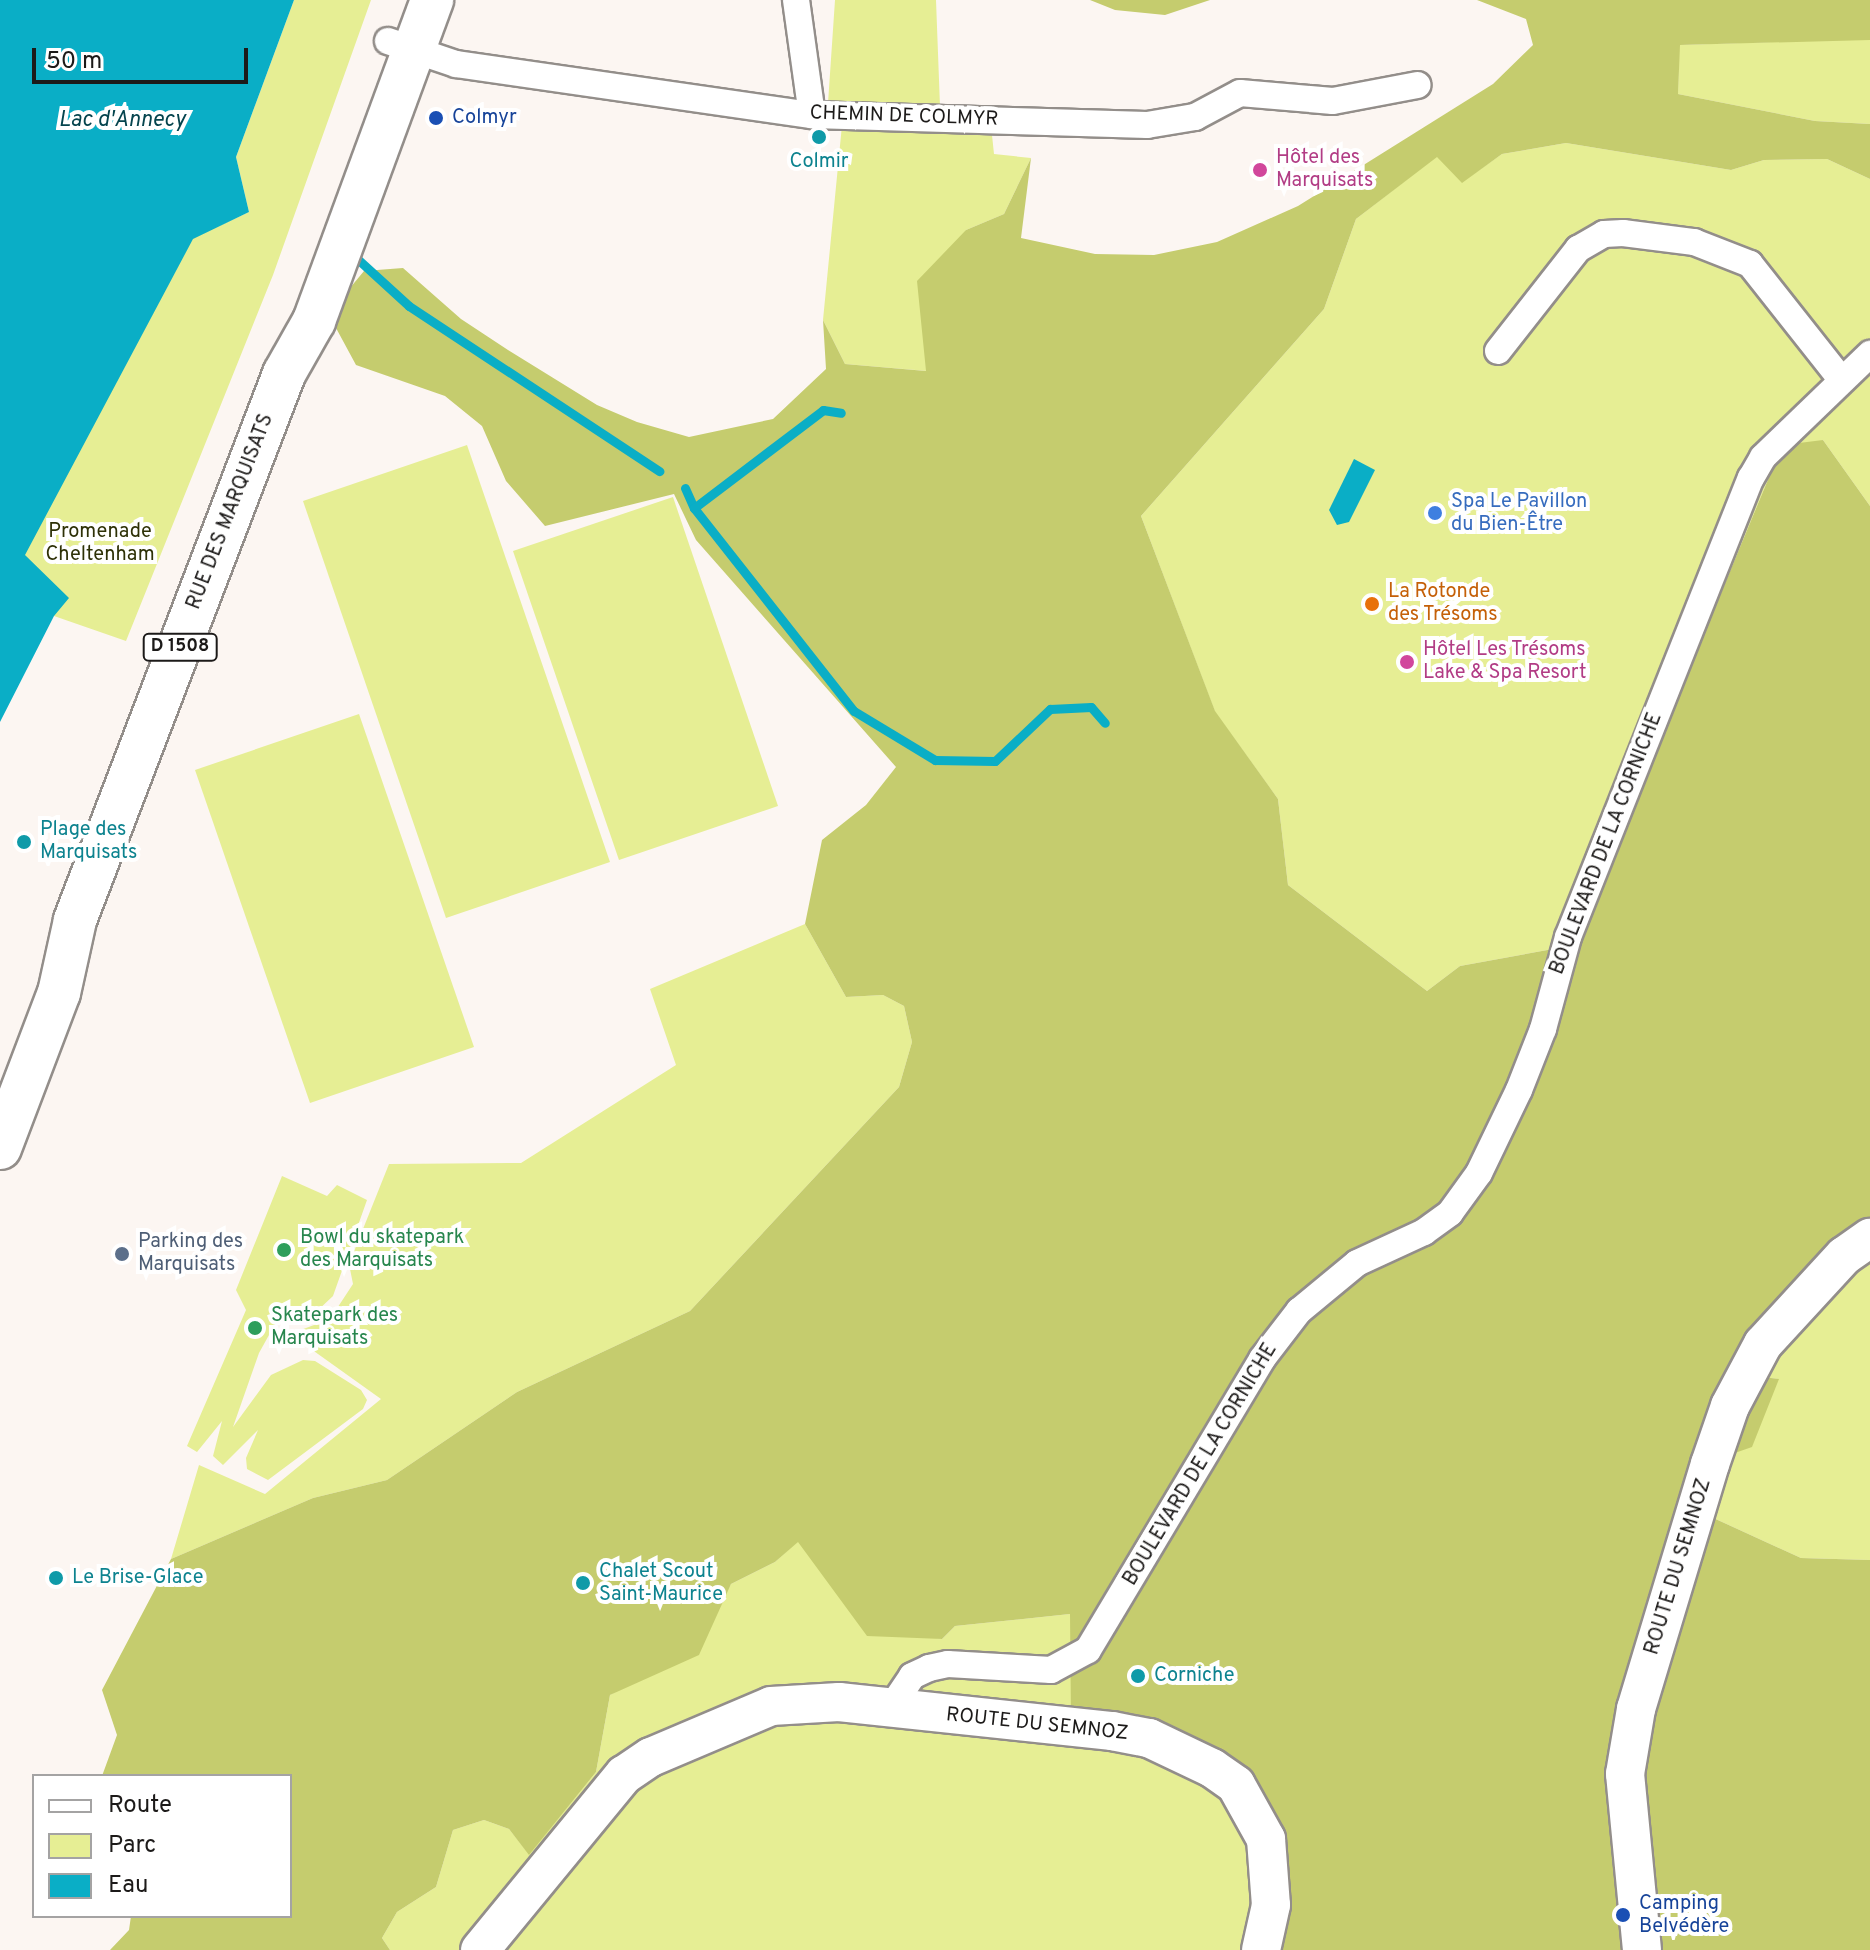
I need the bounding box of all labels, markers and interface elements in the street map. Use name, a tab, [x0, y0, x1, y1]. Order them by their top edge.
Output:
scale bar	[36, 32, 252, 82]
text: 50 m	[46, 47, 102, 77]
street label: CHEMIN DE COLMYR	[809, 102, 999, 132]
place label: Colmyr	[452, 106, 517, 130]
water label: Lac d'Annecy	[59, 108, 185, 134]
marker: Colmyr	[427, 109, 445, 127]
marker: Colmir	[810, 128, 828, 146]
place label: Hôtel des Marquisats	[1276, 146, 1373, 193]
place label: Colmir	[789, 150, 849, 174]
marker: Hôtel des Marquisats	[1251, 161, 1269, 179]
street label: RUE DES MARQUISATS	[183, 411, 279, 613]
place label: Spa Le Pavillon du Bien-Être	[1451, 490, 1587, 537]
marker: Spa Le Pavillon du Bien-Être	[1426, 504, 1444, 522]
park label: Promenade Cheltenham	[45, 520, 155, 567]
place label: La Rotonde des Trésoms	[1388, 580, 1498, 627]
marker: La Rotonde des Trésoms	[1363, 595, 1381, 613]
road number: D 1508	[142, 633, 218, 661]
place label: Hôtel Les Trésoms Lake & Spa Resort	[1423, 638, 1586, 685]
marker: Hôtel Les Trésoms Lake & Spa Resort	[1398, 653, 1416, 671]
street label: BOULEVARD DE LA CORNICHE	[1546, 709, 1668, 979]
place label: Plage des Marquisats	[40, 818, 137, 865]
marker: Plage des Marquisats	[15, 833, 33, 851]
place label: Bowl du skatepark des Marquisats	[300, 1226, 464, 1273]
place label: Parking des Marquisats	[138, 1230, 243, 1277]
marker: Bowl du skatepark des Marquisats	[275, 1241, 293, 1259]
marker: Parking des Marquisats	[113, 1245, 131, 1263]
place label: Skatepark des Marquisats	[271, 1304, 398, 1351]
marker: Skatepark des Marquisats	[246, 1319, 264, 1337]
street label: BOULEVARD DE LA CORNICHE	[1119, 1339, 1283, 1591]
street label: ROUTE DU SEMNOZ	[1641, 1476, 1717, 1658]
place label: Chalet Scout Saint-Maurice	[599, 1560, 723, 1607]
place label: Le Brise-Glace	[72, 1566, 203, 1590]
marker: Le Brise-Glace	[47, 1569, 65, 1587]
marker: Chalet Scout Saint-Maurice	[574, 1574, 592, 1592]
place label: Corniche	[1154, 1664, 1234, 1688]
marker: Corniche	[1129, 1667, 1147, 1685]
street label: ROUTE DU SEMNOZ	[945, 1703, 1129, 1747]
legend	[32, 1774, 292, 1918]
text: Route	[108, 1791, 172, 1821]
text: Parc	[108, 1831, 156, 1861]
text: Eau	[108, 1871, 148, 1901]
place label: Camping Belvédère	[1639, 1892, 1729, 1939]
marker: Camping Belvédère	[1614, 1906, 1632, 1924]

